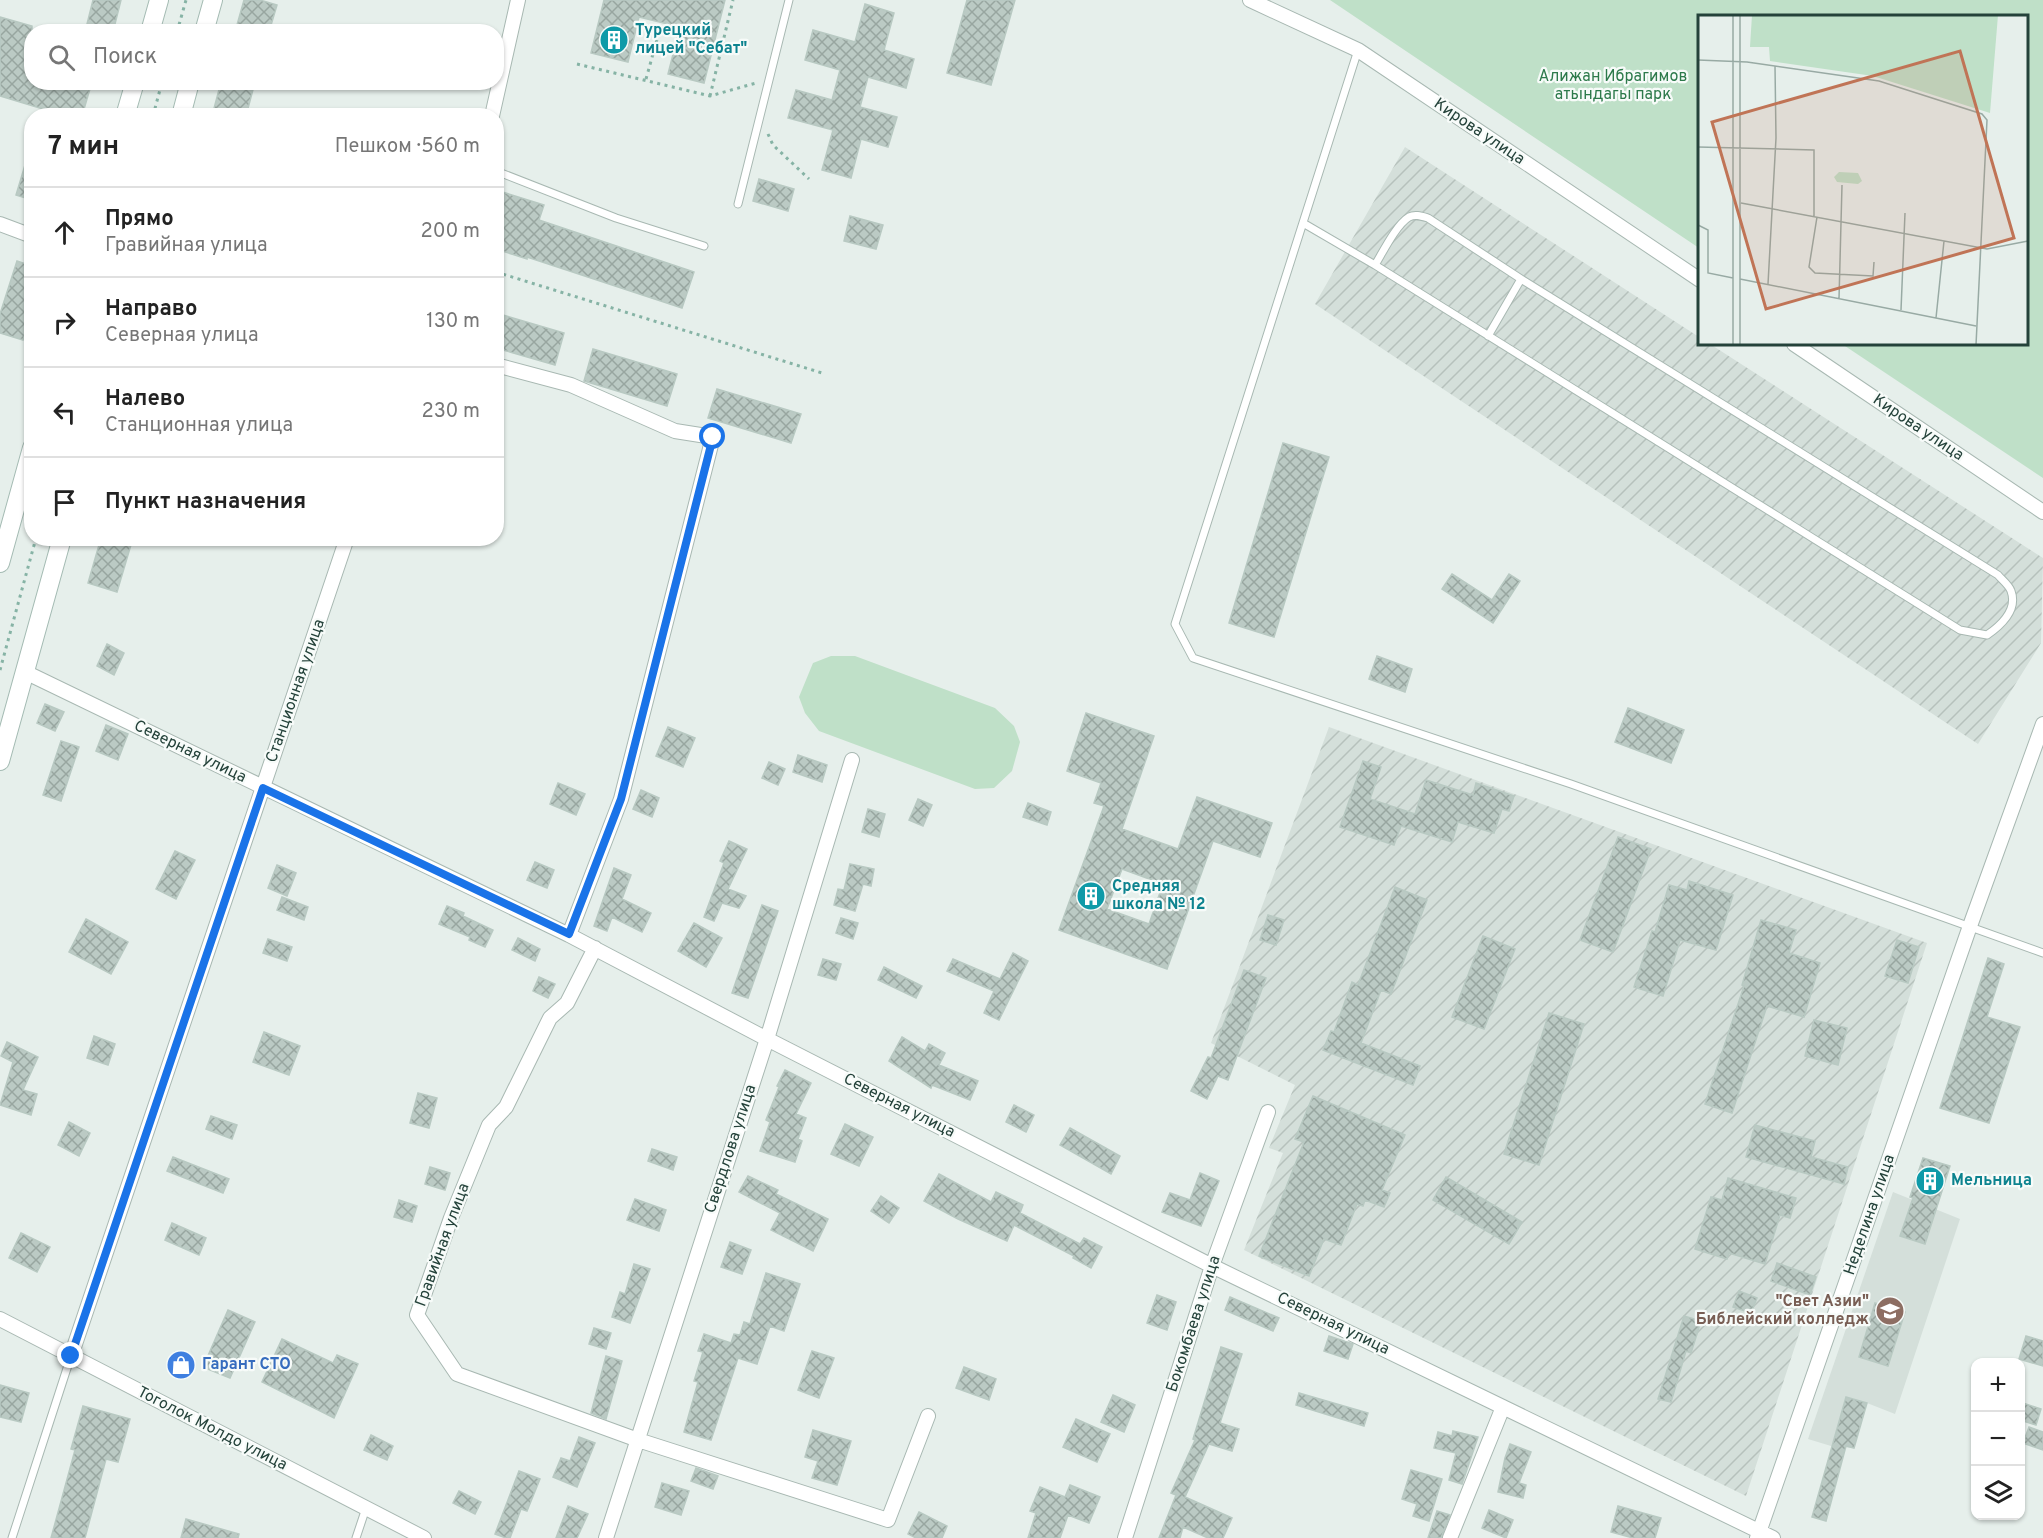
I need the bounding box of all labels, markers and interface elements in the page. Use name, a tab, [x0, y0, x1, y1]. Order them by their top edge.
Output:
inset map	[1698, 15, 2028, 345]
place label: Турецкий лицей "Себат"	[635, 21, 747, 59]
search box	[24, 24, 504, 90]
building icon: Турецкий лицей "Себат"	[598, 24, 630, 56]
icon: search	[45, 41, 78, 74]
text: Поиск	[93, 44, 157, 71]
park label: Алижан Ибрагимов атындагы парк	[1539, 67, 1687, 105]
street label: Кирова улица	[1430, 94, 1528, 170]
text: 7 мин	[48, 131, 119, 164]
text: Пешком · 560 m	[335, 134, 480, 160]
text: Прямо	[105, 206, 174, 233]
icon: ahead	[48, 216, 81, 249]
text: 200 m	[421, 219, 480, 245]
text: Гравийная улица	[105, 233, 268, 259]
text: Направо	[105, 296, 197, 323]
icon: right	[48, 306, 81, 339]
text: 130 m	[426, 309, 480, 335]
text: Северная улица	[105, 323, 258, 349]
text: Налево	[105, 386, 185, 413]
street label: Кирова улица	[1869, 390, 1967, 466]
icon: left	[48, 396, 81, 429]
text: 230 m	[421, 399, 480, 425]
text: Станционная улица	[105, 413, 293, 439]
route start	[699, 423, 725, 449]
icon: arrive	[48, 486, 81, 519]
text: Пункт назначения	[105, 489, 306, 516]
street label: Станционная улица	[262, 617, 330, 765]
street label: Северная улица	[130, 716, 250, 788]
place label: Средняя школа № 12	[1112, 877, 1206, 915]
building icon: Средняя школа № 12	[1075, 880, 1107, 912]
street label: Северная улица	[840, 1069, 958, 1143]
street label: Свердлова улица	[701, 1082, 761, 1216]
street label: Неделина улица	[1840, 1152, 1900, 1278]
building icon: Мельница	[1914, 1165, 1946, 1197]
place label: Мельница	[1951, 1171, 2032, 1191]
street label: Гравийная улица	[411, 1180, 475, 1310]
street label: Бокомбаева улица	[1163, 1253, 1225, 1395]
street label: Северная улица	[1273, 1288, 1393, 1360]
place label: "Свет Азии" Библейский колледж	[1696, 1292, 1869, 1330]
school or university icon: "Свет Азии" Библейский колледж	[1874, 1295, 1906, 1327]
route end	[57, 1342, 83, 1368]
shop icon: Гарант СТО	[165, 1349, 197, 1381]
place label: Гарант СТО	[202, 1355, 291, 1375]
map controls	[1971, 1358, 2025, 1520]
button: +	[1971, 1358, 2025, 1412]
street label: Тоголок Молдо улица	[134, 1382, 290, 1476]
button: −	[1971, 1412, 2025, 1466]
button: layers	[1971, 1466, 2025, 1520]

